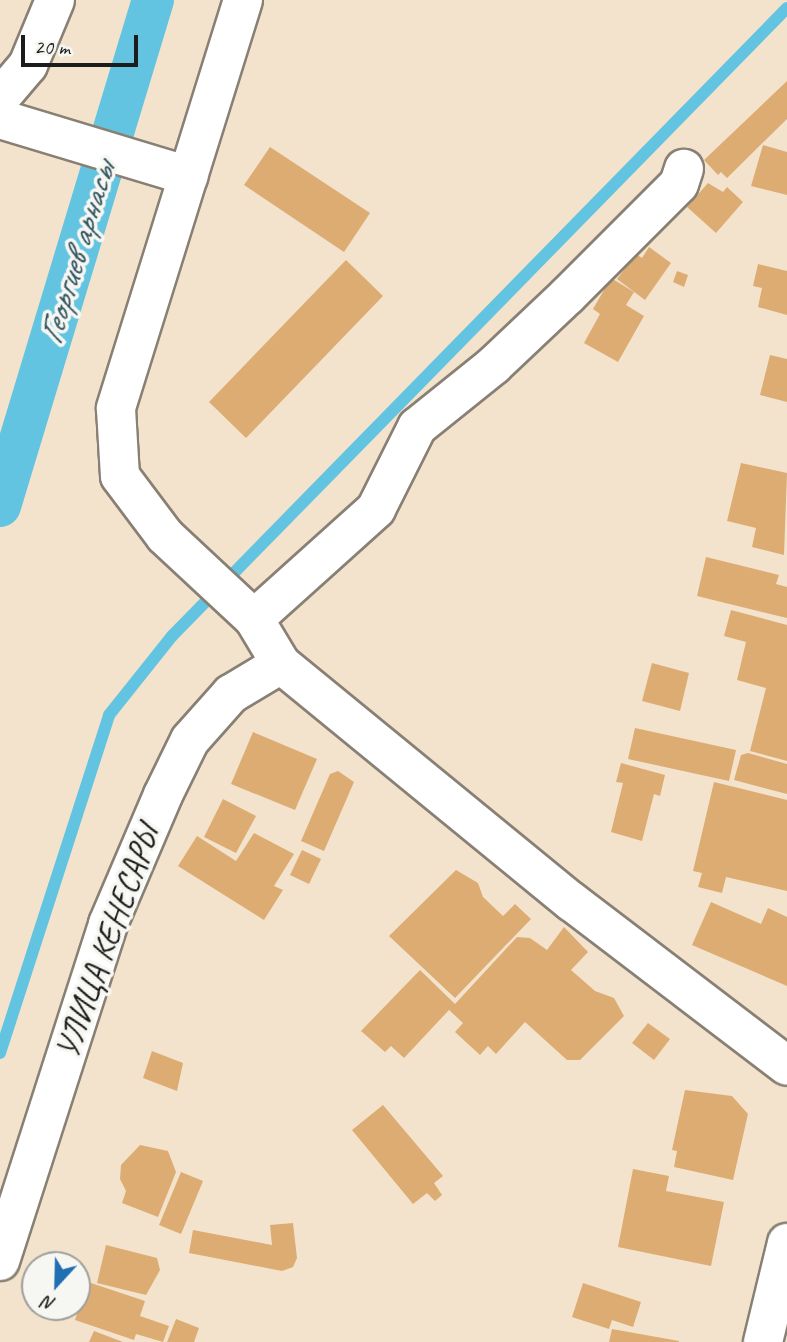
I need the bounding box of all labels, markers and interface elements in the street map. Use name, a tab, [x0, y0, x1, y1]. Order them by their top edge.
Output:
scale bar	[24, 21, 142, 65]
text: 20 m	[34, 34, 70, 60]
water label: Георгиев арнасы	[29, 156, 125, 350]
street label: УЛИЦА КЕНЕСАРЫ	[48, 820, 168, 1064]
north arrow	[21, 1251, 91, 1321]
text: N	[39, 1290, 59, 1317]

